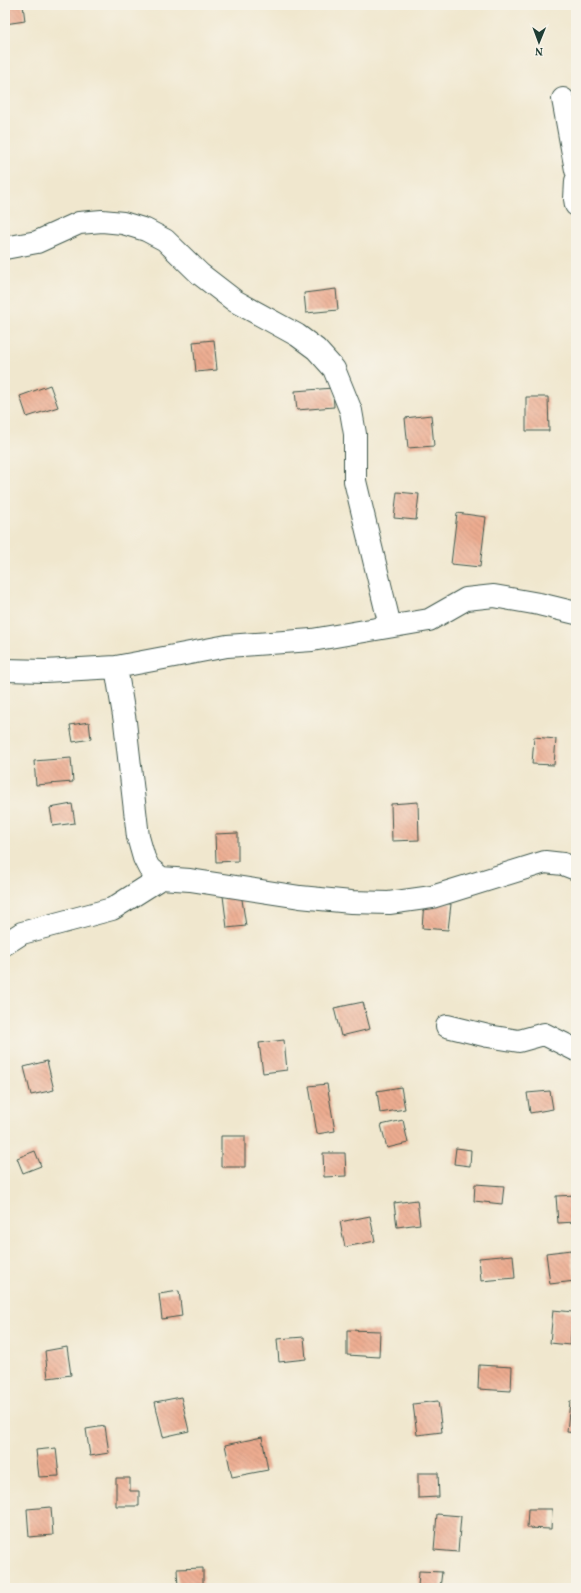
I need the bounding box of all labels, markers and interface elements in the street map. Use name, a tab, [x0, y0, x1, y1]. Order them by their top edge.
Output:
north arrow	[519, 22, 559, 62]
text: N	[535, 43, 543, 58]

